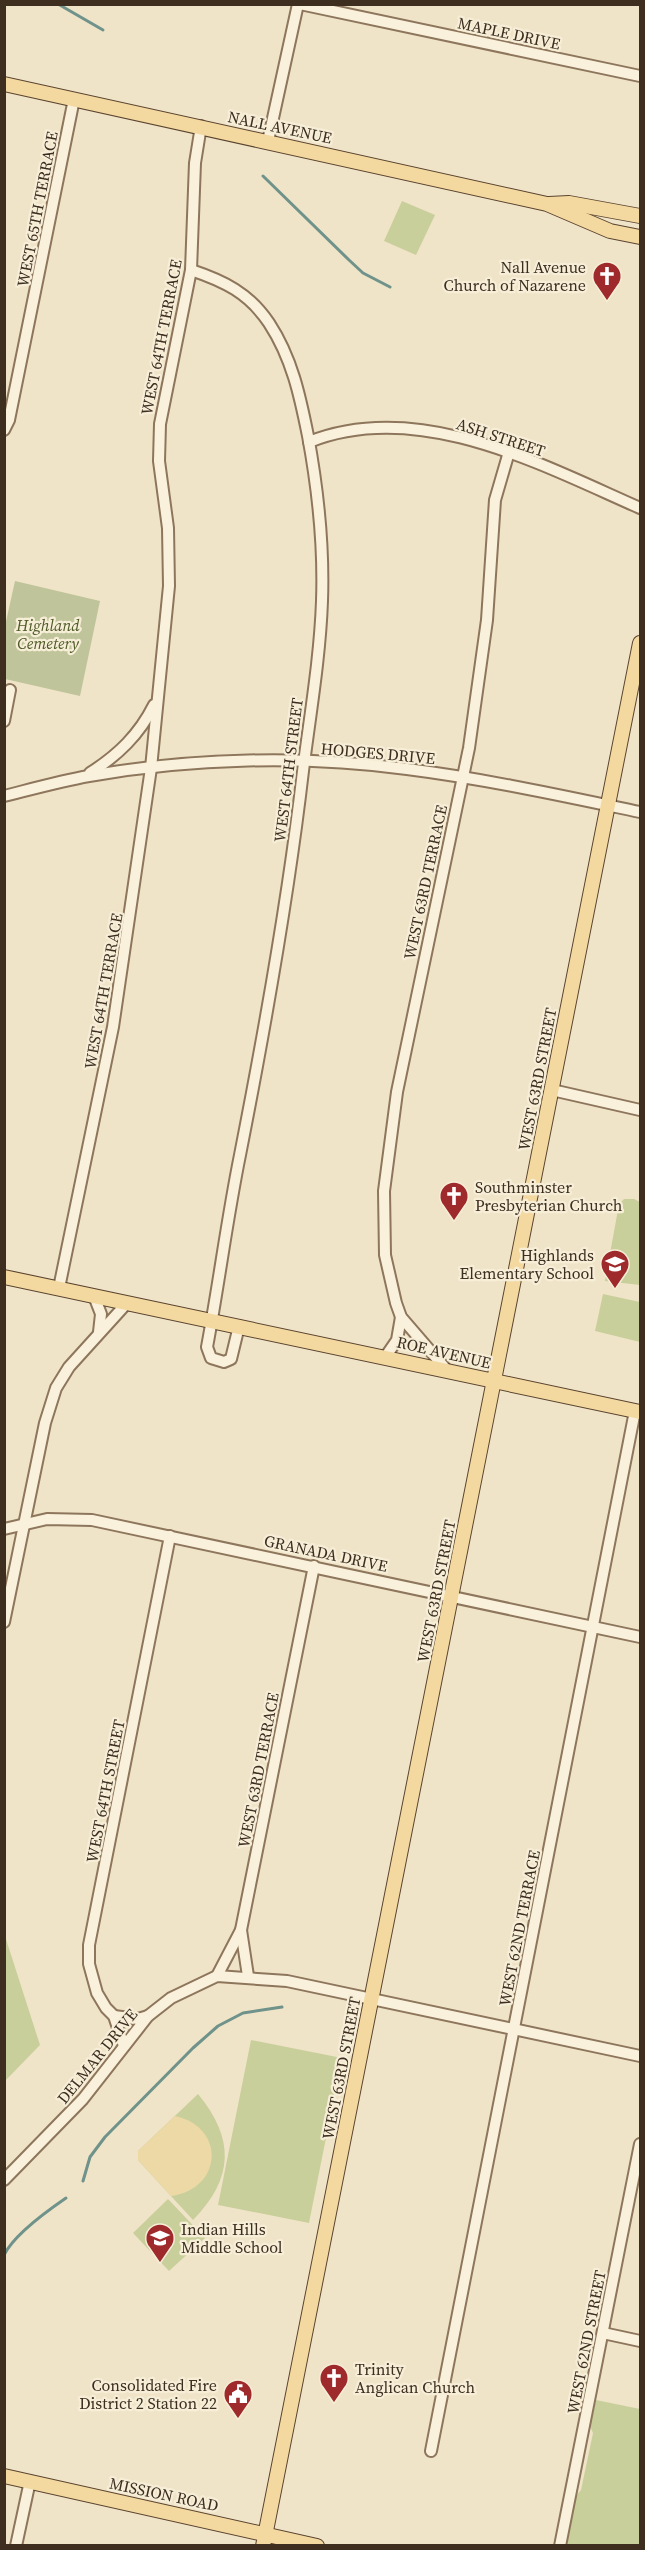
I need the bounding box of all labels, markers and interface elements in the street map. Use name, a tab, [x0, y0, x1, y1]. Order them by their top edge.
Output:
street label: MAPLE DRIVE	[456, 11, 563, 55]
street label: NALL AVENUE	[226, 105, 334, 149]
street label: WEST 65TH TERRACE	[11, 129, 63, 289]
place label: Nall Avenue Church of Nazarene	[444, 256, 586, 296]
street label: WEST 64TH TERRACE	[135, 257, 187, 417]
church icon: Nall Avenue Church of Nazarene	[591, 260, 623, 302]
street label: ASH STREET	[454, 412, 548, 462]
park label: Highland Cemetery	[15, 614, 80, 654]
street label: WEST 64TH STREET	[268, 696, 308, 843]
street label: HODGES DRIVE	[320, 737, 436, 769]
street label: WEST 63RD TERRACE	[398, 802, 452, 961]
street label: WEST 64TH TERRACE	[78, 911, 128, 1071]
street label: WEST 63RD STREET	[512, 1006, 562, 1152]
place label: Southminster Presbyterian Church	[475, 1176, 623, 1216]
church icon: Southminster Presbyterian Church	[438, 1180, 470, 1222]
place label: Highlands Elementary School	[460, 1244, 594, 1284]
school or university icon: Highlands Elementary School	[599, 1248, 631, 1290]
street label: ROE AVENUE	[395, 1330, 494, 1374]
street label: WEST 63RD STREET	[411, 1518, 461, 1664]
street label: GRANADA DRIVE	[262, 1529, 390, 1577]
street label: WEST 63RD TERRACE	[232, 1690, 284, 1849]
street label: WEST 64TH STREET	[80, 1717, 130, 1864]
street label: WEST 62ND TERRACE	[493, 1848, 545, 2008]
street label: WEST 63RD STREET	[316, 1995, 366, 2141]
street label: DELMAR DRIVE	[52, 2003, 142, 2108]
place label: Indian Hills Middle School	[181, 2218, 283, 2258]
school or university icon: Indian Hills Middle School	[144, 2222, 176, 2264]
street label: WEST 62ND STREET	[561, 2268, 611, 2416]
place label: Trinity Anglican Church	[355, 2358, 475, 2398]
church icon: Trinity Anglican Church	[318, 2362, 350, 2404]
place label: Consolidated Fire District 2 Station 22	[79, 2374, 217, 2414]
public building icon: Consolidated Fire District 2 Station 22	[222, 2378, 254, 2420]
street label: MISSION ROAD	[107, 2472, 221, 2516]

